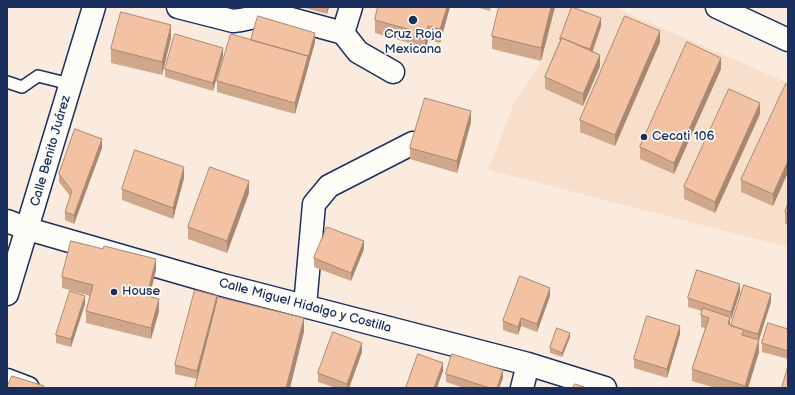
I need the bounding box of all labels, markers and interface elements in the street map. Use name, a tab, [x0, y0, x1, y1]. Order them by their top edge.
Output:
marker: Cruz Roja Mexicana	[407, 14, 419, 26]
place label: Cruz Roja Mexicana	[384, 27, 442, 58]
street label: Calle Benito Juárez	[28, 94, 74, 208]
place label: Cecati 106	[652, 129, 714, 145]
marker: Cecati 106	[639, 132, 649, 142]
street label: Calle Miguel Hidalgo y Costilla	[217, 275, 393, 337]
place label: House	[122, 284, 160, 300]
marker: House	[109, 287, 119, 297]

